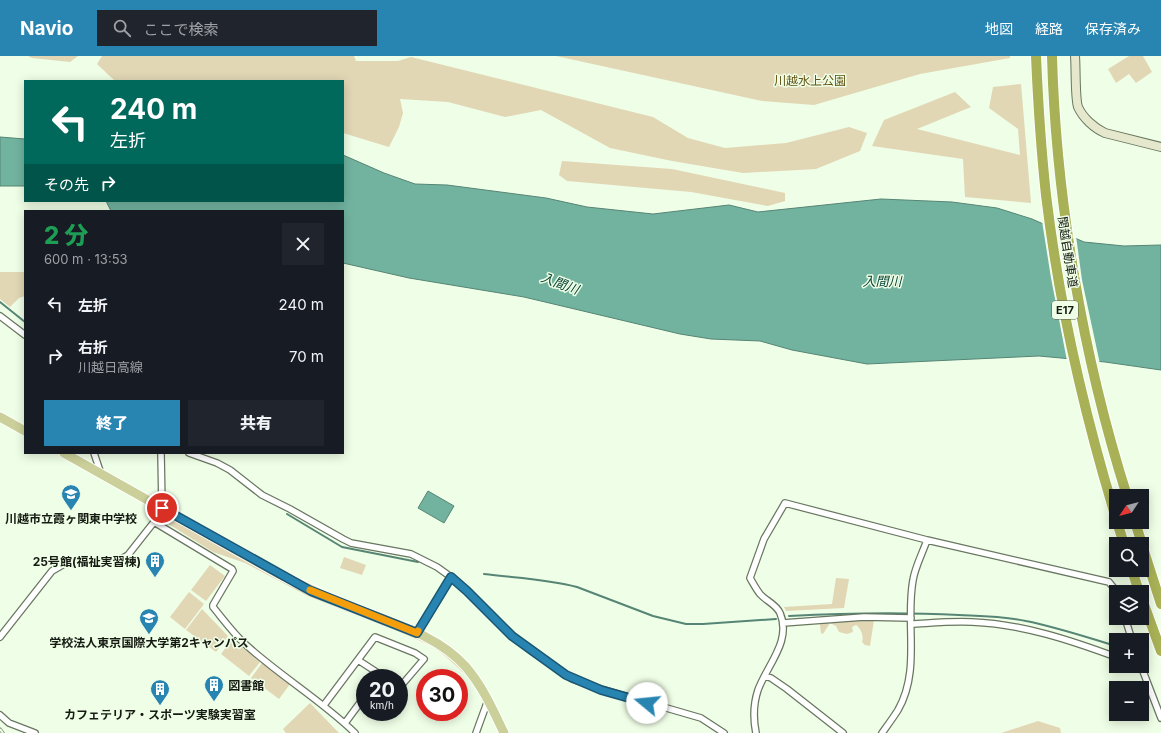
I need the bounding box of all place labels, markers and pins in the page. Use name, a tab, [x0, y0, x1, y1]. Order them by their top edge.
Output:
school or university icon: 川越市立霞ヶ関東中学校	[60, 483, 82, 511]
pin	[145, 491, 179, 525]
place label: 川越市立霞ヶ関東中学校	[5, 511, 137, 526]
building icon: 25号館(福祉実習棟)	[144, 550, 166, 578]
place label: 25号館(福祉実習棟)	[33, 554, 141, 569]
school or university icon: 学校法人東京国際大学第2キャンパス	[138, 607, 160, 635]
place label: 学校法人東京国際大学第2キャンパス	[49, 635, 249, 650]
building icon: 図書館	[203, 674, 225, 702]
building icon: カフェテリア・スポーツ実験実習室	[149, 678, 171, 706]
place label: 図書館	[228, 678, 264, 693]
place label: カフェテリア・スポーツ実験実習室	[64, 707, 256, 722]

